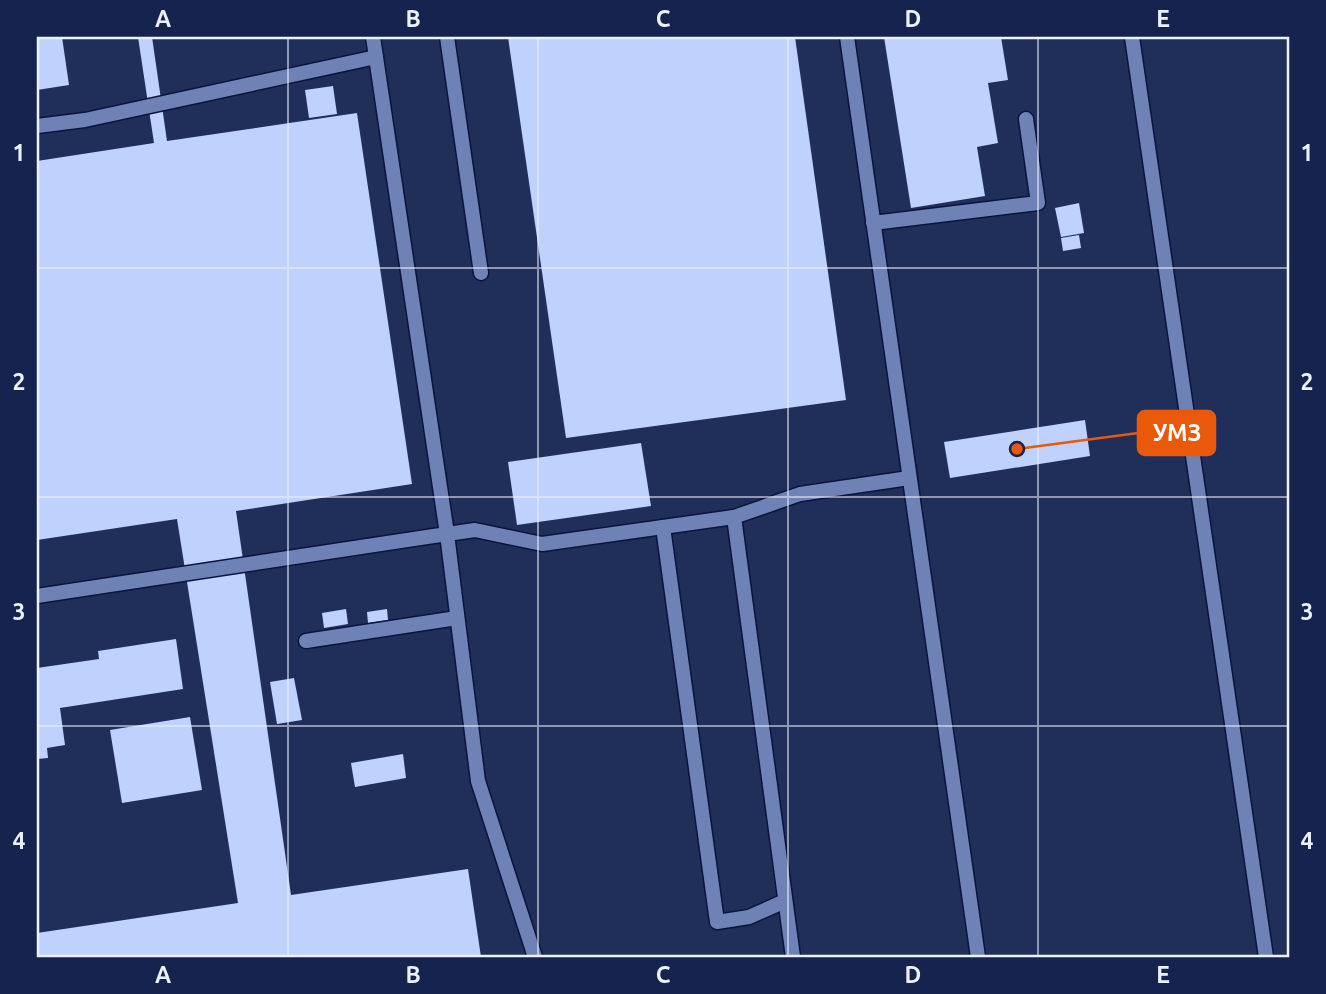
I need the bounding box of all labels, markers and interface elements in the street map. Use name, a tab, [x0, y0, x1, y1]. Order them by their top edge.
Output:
text: A	[155, 6, 171, 31]
text: B	[405, 6, 421, 31]
text: C	[656, 6, 671, 31]
text: D	[905, 6, 921, 31]
text: E	[1156, 6, 1170, 31]
text: 1	[13, 140, 25, 165]
text: 1	[1301, 140, 1313, 165]
text: 2	[13, 369, 25, 394]
text: 2	[1301, 369, 1313, 394]
callout: УМЗ	[1138, 411, 1215, 455]
text: УМЗ	[1153, 420, 1201, 445]
text: 3	[13, 599, 25, 624]
text: 3	[1301, 599, 1313, 624]
text: 4	[13, 828, 26, 853]
text: 4	[1301, 828, 1314, 853]
text: A	[155, 962, 171, 987]
text: B	[405, 962, 421, 987]
text: C	[656, 962, 671, 987]
text: D	[905, 962, 921, 987]
text: E	[1156, 962, 1170, 987]

